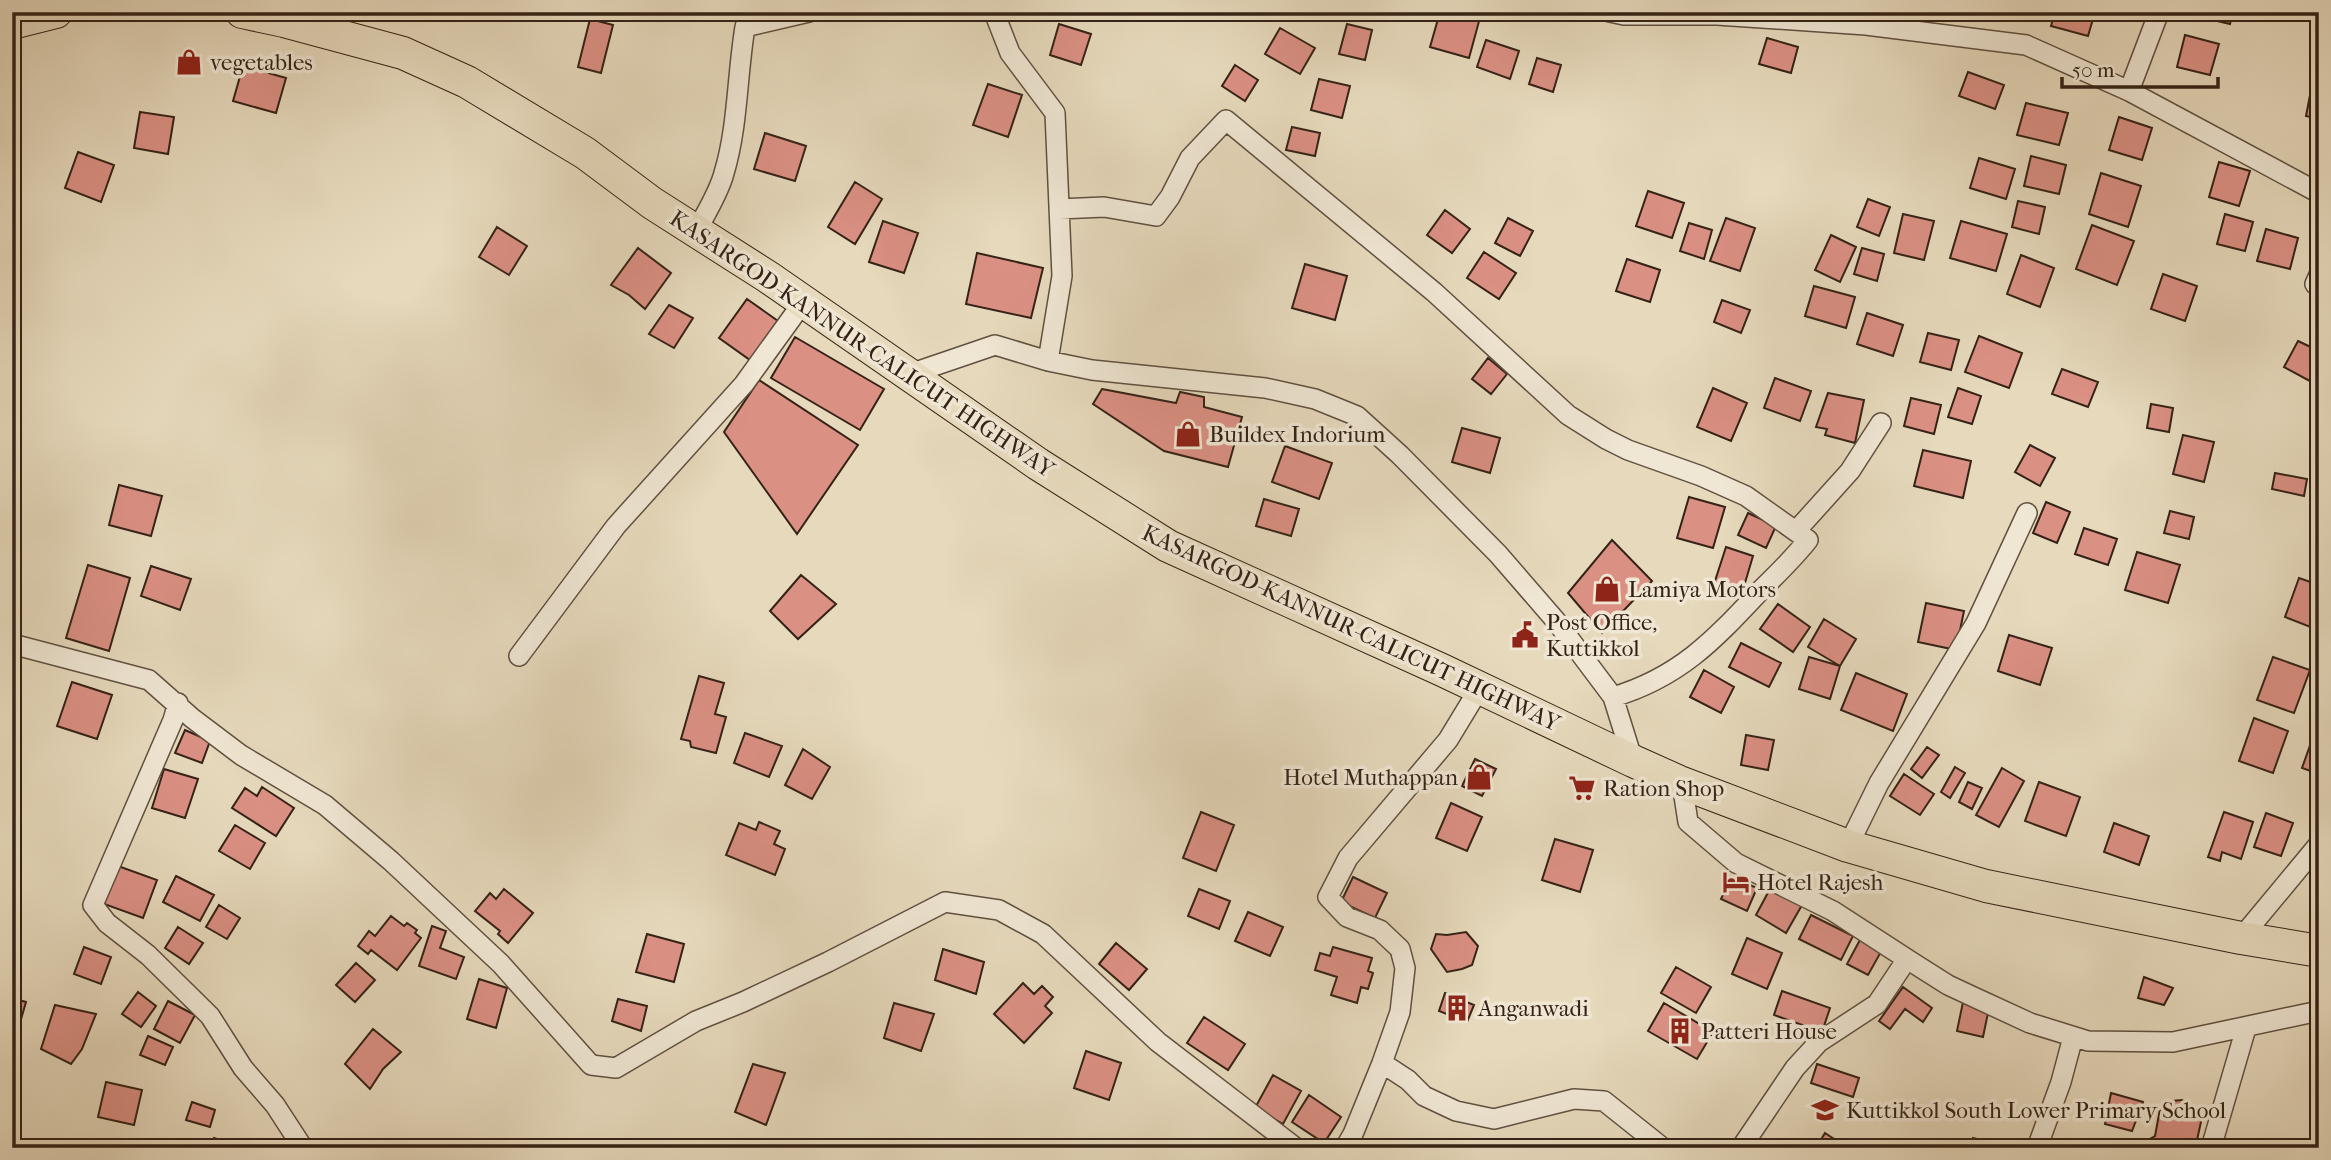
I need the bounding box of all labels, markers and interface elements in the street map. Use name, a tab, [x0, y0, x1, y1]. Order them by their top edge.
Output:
scale bar	[2062, 46, 2217, 90]
shop icon: vegetables	[174, 47, 204, 77]
place label: vegetables	[210, 49, 313, 76]
text: 50 m	[2072, 58, 2115, 82]
street label: KASARGOD-KANNUR-CALICUT HIGHWAY	[665, 205, 1061, 484]
shop icon: Buildex Indorium	[1173, 419, 1203, 449]
place label: Buildex Indorium	[1209, 421, 1385, 448]
street label: KASARGOD-KANNUR-CALICUT HIGHWAY	[1138, 519, 1566, 738]
shop icon: Lamiya Motors	[1592, 574, 1622, 604]
place label: Lamiya Motors	[1628, 576, 1776, 603]
place label: Post Office, Kuttikkol	[1546, 609, 1657, 662]
public building icon: Post Office, Kuttikkol	[1510, 620, 1540, 650]
shop icon: Hotel Muthappan	[1464, 762, 1494, 792]
place label: Hotel Muthappan	[1283, 764, 1459, 791]
supermarket icon: Ration Shop	[1567, 773, 1597, 803]
place label: Ration Shop	[1603, 775, 1724, 802]
hotel icon: Hotel Rajesh	[1721, 867, 1751, 897]
place label: Hotel Rajesh	[1757, 869, 1884, 896]
building icon: Anganwadi	[1442, 993, 1472, 1023]
place label: Anganwadi	[1477, 995, 1589, 1022]
building icon: Patteri House	[1665, 1016, 1695, 1046]
place label: Patteri House	[1701, 1018, 1837, 1045]
school or university icon: Kuttikkol South Lower Primary School	[1810, 1095, 1840, 1125]
place label: Kuttikkol South Lower Primary School	[1846, 1097, 2227, 1124]

